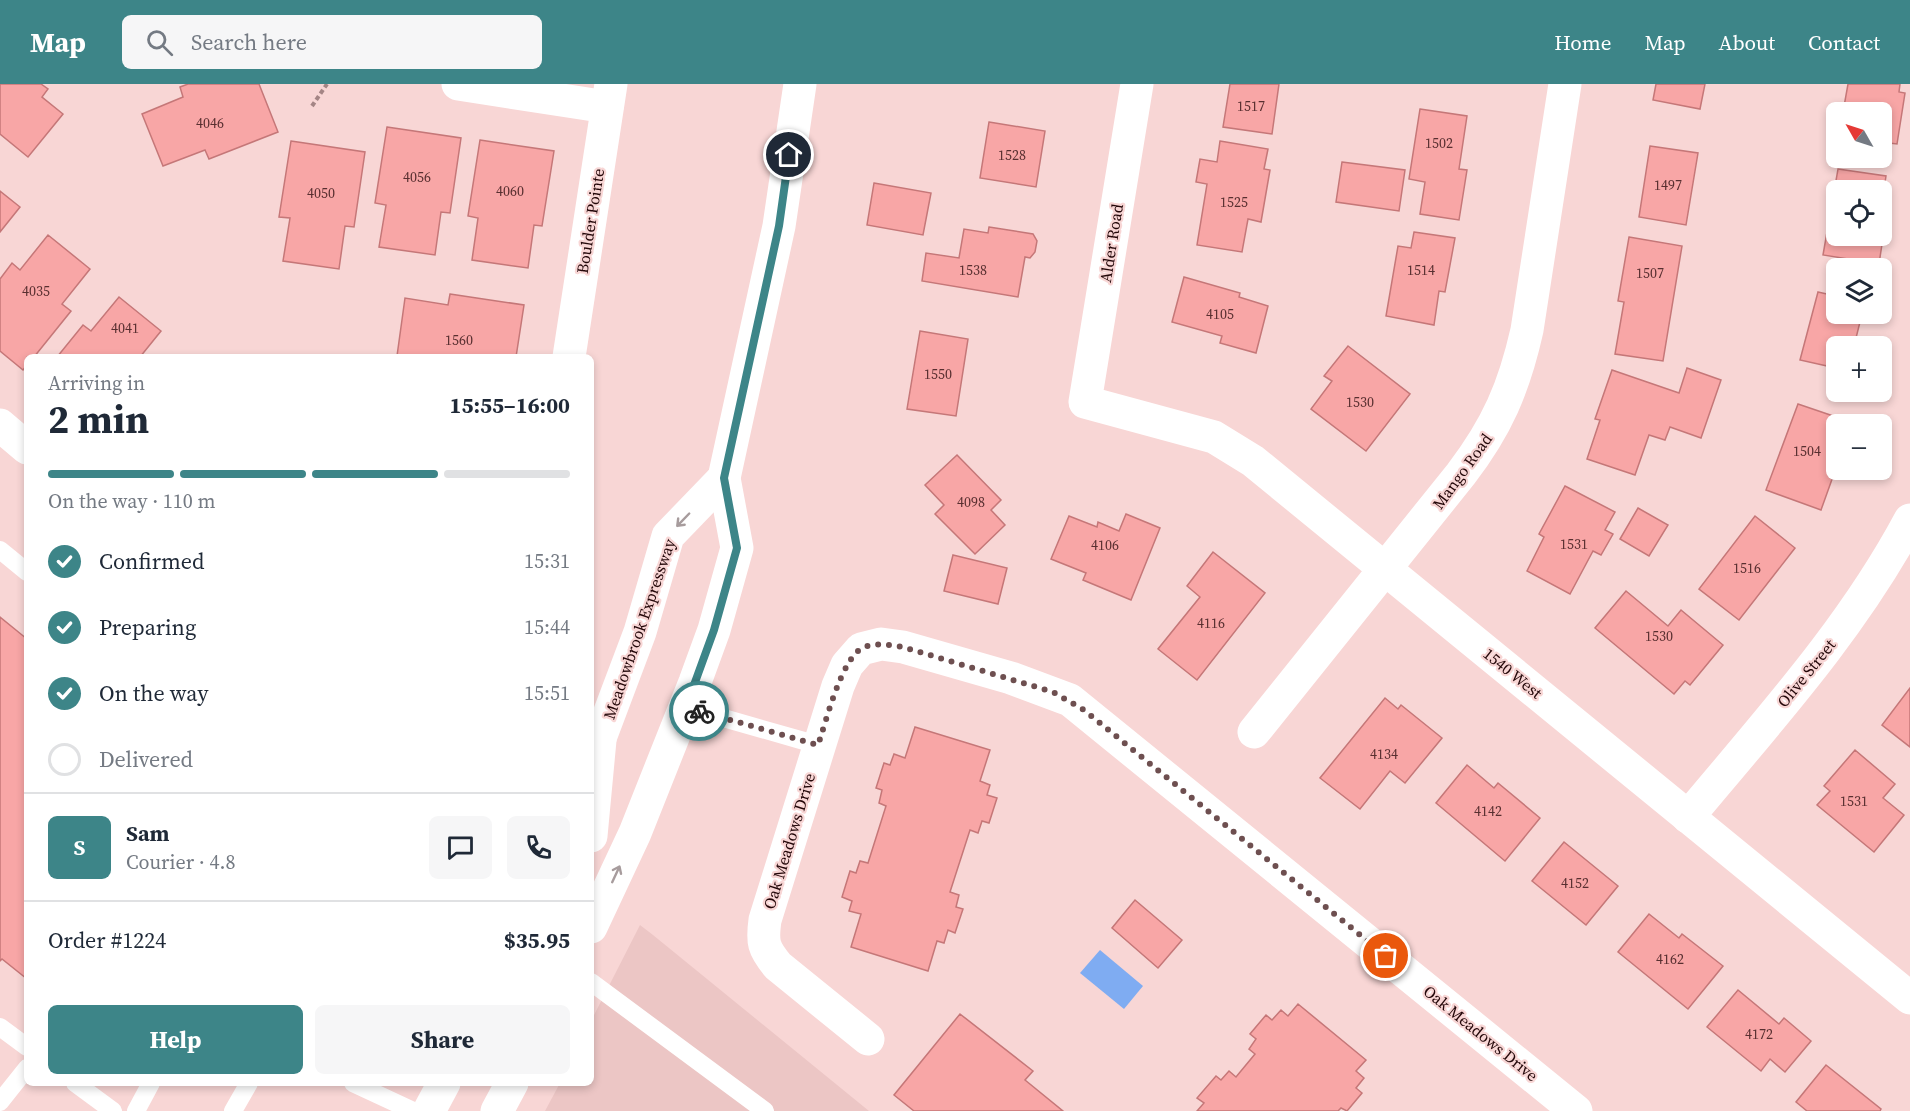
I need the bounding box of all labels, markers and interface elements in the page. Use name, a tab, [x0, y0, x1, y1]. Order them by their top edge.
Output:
search box	[122, 15, 542, 69]
text: Map	[30, 23, 86, 61]
icon: search	[143, 26, 176, 59]
text: Search here	[191, 27, 307, 57]
text: Home	[1554, 28, 1612, 57]
text: Map	[1645, 28, 1686, 57]
text: About	[1719, 28, 1775, 57]
text: Contact	[1808, 28, 1880, 57]
house number: 1517	[1237, 96, 1265, 116]
north arrow	[1826, 102, 1892, 168]
map controls	[1826, 102, 1892, 480]
house number: 4046	[196, 113, 224, 133]
pin	[763, 129, 814, 180]
house number: 1502	[1425, 133, 1453, 153]
icon: home	[772, 138, 805, 171]
house number: 1528	[998, 145, 1026, 165]
house number: 4056	[403, 167, 431, 187]
street label: Boulder Pointe	[571, 167, 609, 275]
house number: 1497	[1654, 175, 1682, 195]
button: locate	[1826, 180, 1892, 246]
house number: 4060	[496, 181, 524, 201]
house number: 4050	[307, 183, 335, 203]
house number: 1525	[1220, 192, 1248, 212]
street label: Alder Road	[1094, 202, 1128, 284]
button: layers	[1826, 258, 1892, 324]
house number: 1538	[959, 260, 987, 280]
house number: 1514	[1407, 260, 1435, 280]
house number: 1507	[1636, 263, 1664, 283]
house number: 4035	[22, 281, 50, 301]
house number: 4105	[1206, 304, 1234, 324]
house number: 4041	[111, 318, 139, 338]
house number: 1560	[445, 330, 473, 350]
button: +	[1826, 336, 1892, 402]
house number: 1550	[924, 364, 952, 384]
text: Arriving in	[48, 369, 145, 397]
text: 15:55–16:00	[450, 390, 570, 420]
house number: 1530	[1346, 392, 1374, 412]
text: 2 min	[48, 393, 149, 446]
button: −	[1826, 414, 1892, 480]
street label: Mango Road	[1427, 429, 1497, 513]
house number: 1504	[1793, 441, 1821, 461]
text: On the way · 110 m	[48, 487, 215, 515]
house number: 4098	[957, 492, 985, 512]
one-way arrow	[676, 513, 691, 528]
house number: 1531	[1560, 534, 1588, 554]
street label: Meadowbrook Expressway	[598, 535, 681, 722]
house number: 4106	[1091, 535, 1119, 555]
icon: check	[48, 545, 81, 578]
text: Confirmed	[99, 546, 204, 576]
text: 15:31	[524, 547, 570, 575]
house number: 1516	[1733, 558, 1761, 578]
icon: check	[48, 611, 81, 644]
text: Preparing	[99, 612, 196, 642]
text: 15:44	[524, 613, 570, 641]
house number: 4116	[1197, 613, 1225, 633]
house number: 1530	[1645, 626, 1673, 646]
street label: Olive Street	[1772, 634, 1841, 712]
street label: 1540 West	[1479, 642, 1548, 704]
icon: check	[48, 677, 81, 710]
text: On the way	[99, 678, 208, 708]
text: 15:51	[524, 679, 570, 707]
courier	[669, 681, 729, 741]
icon: bike	[683, 695, 716, 728]
text: Delivered	[99, 744, 193, 774]
house number: 4134	[1370, 744, 1398, 764]
street label: Oak Meadows Drive	[758, 770, 820, 912]
house number: 1531	[1840, 791, 1868, 811]
house number: 4142	[1474, 801, 1502, 821]
button: chat	[429, 816, 492, 879]
button: phone	[507, 816, 570, 879]
text: Sam	[126, 818, 170, 848]
text: S	[74, 832, 85, 862]
text: Courier · 4.8	[126, 848, 235, 876]
one-way arrow	[610, 865, 622, 883]
house number: 4152	[1561, 873, 1589, 893]
text: Order #1224	[48, 925, 166, 955]
text: $35.95	[504, 925, 570, 955]
pin	[1360, 930, 1411, 981]
icon: bag	[1369, 939, 1402, 972]
house number: 4162	[1656, 949, 1684, 969]
street label: Oak Meadows Drive	[1419, 980, 1543, 1086]
button: Help	[48, 1005, 303, 1074]
button: Share	[315, 1005, 570, 1074]
house number: 4172	[1745, 1024, 1773, 1044]

